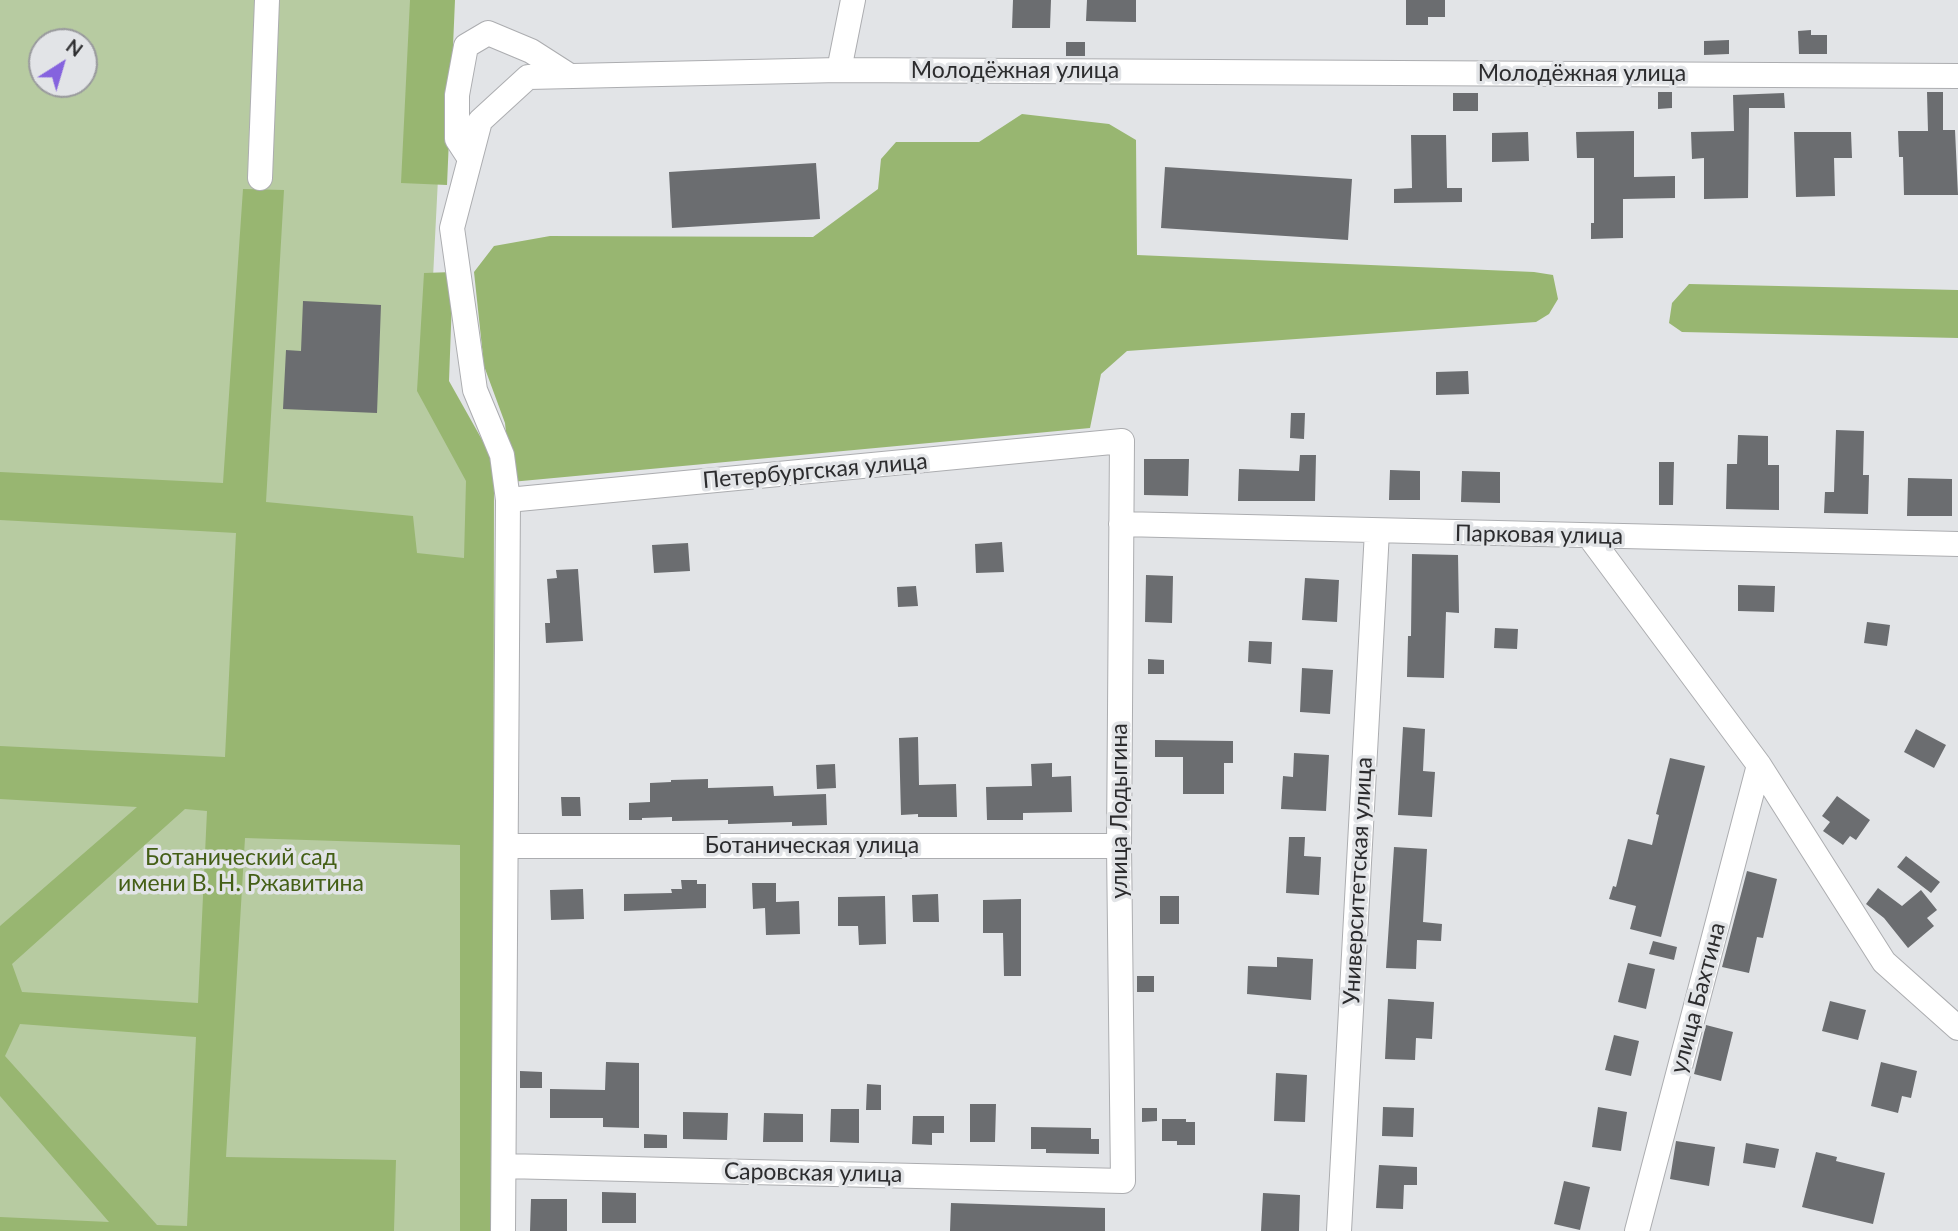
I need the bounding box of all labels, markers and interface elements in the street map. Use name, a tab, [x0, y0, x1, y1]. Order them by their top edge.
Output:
north arrow	[28, 28, 98, 98]
text: N	[62, 34, 87, 61]
street label: Молодёжная улица	[911, 57, 1119, 85]
street label: Молодёжная улица	[1478, 60, 1686, 88]
street label: Петербургская улица	[701, 447, 929, 495]
street label: Парковая улица	[1455, 520, 1623, 550]
street label: улица Лодыгина	[1106, 723, 1134, 899]
street label: Университетская улица	[1338, 756, 1378, 1006]
street label: Ботаническая улица	[705, 832, 919, 860]
park label: Ботанический сад имени В. Н. Ржавитина	[118, 844, 364, 898]
street label: улица Бахтина	[1665, 920, 1731, 1076]
street label: Саровская улица	[724, 1158, 902, 1188]

